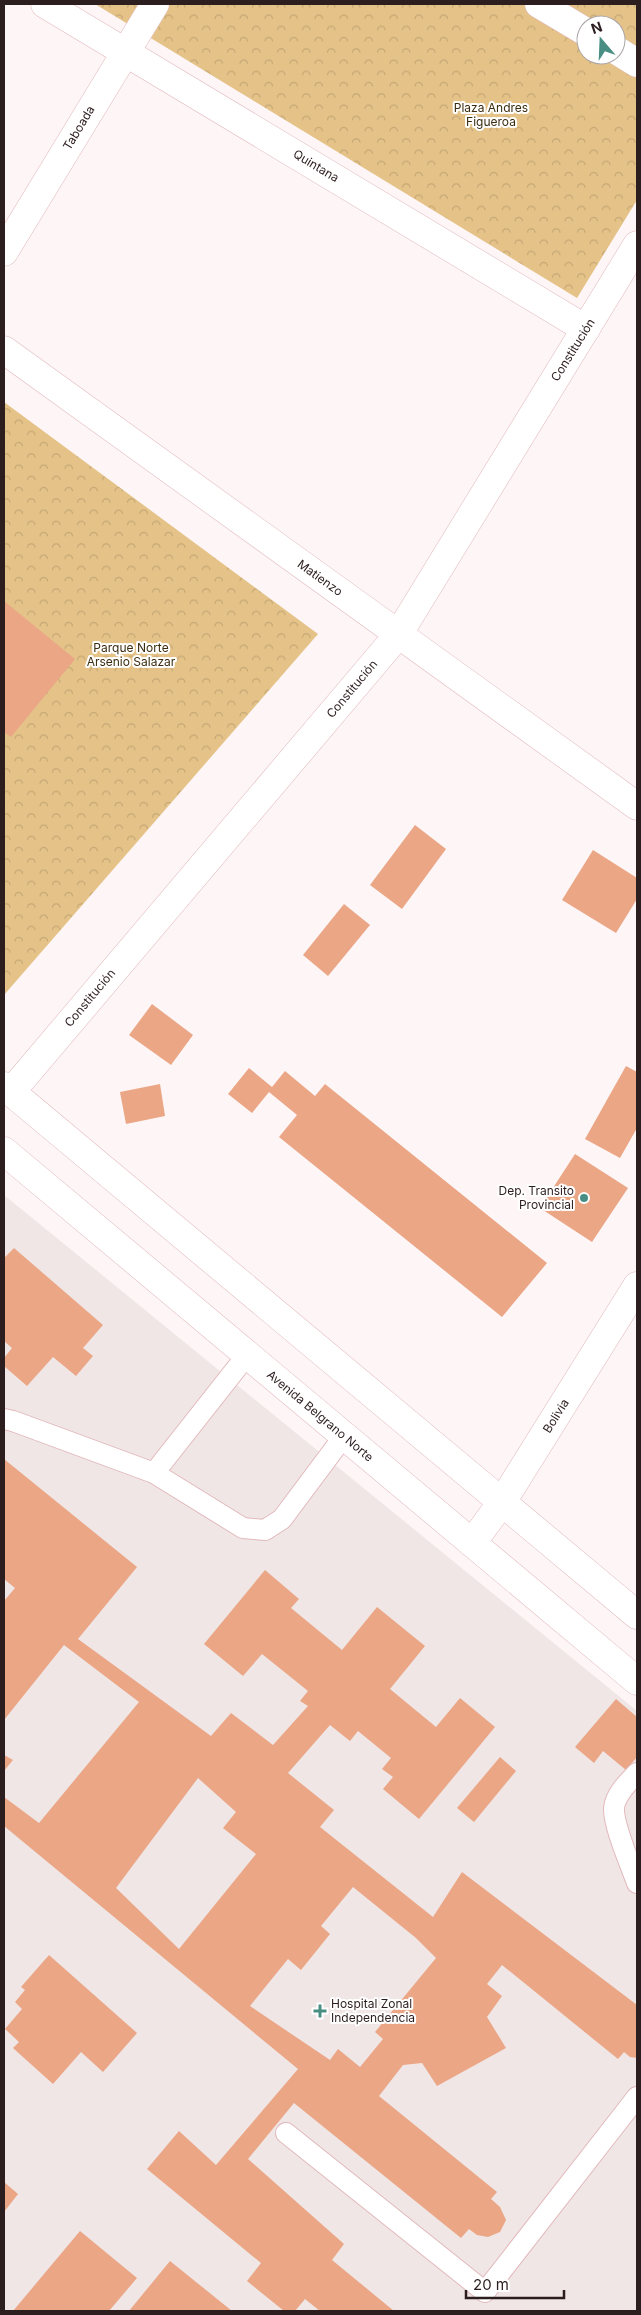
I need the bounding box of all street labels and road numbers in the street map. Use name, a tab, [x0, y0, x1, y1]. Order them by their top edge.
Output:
street label: Taboada	[60, 103, 98, 153]
street label: Quintana	[291, 146, 342, 185]
street label: Constitución	[547, 316, 598, 384]
street label: Matienzo	[295, 556, 346, 599]
street label: Constitución	[323, 657, 380, 721]
street label: Constitución	[61, 966, 118, 1030]
street label: Avenida Belgrano Norte	[264, 1367, 377, 1464]
street label: Bolivia	[539, 1396, 572, 1436]

